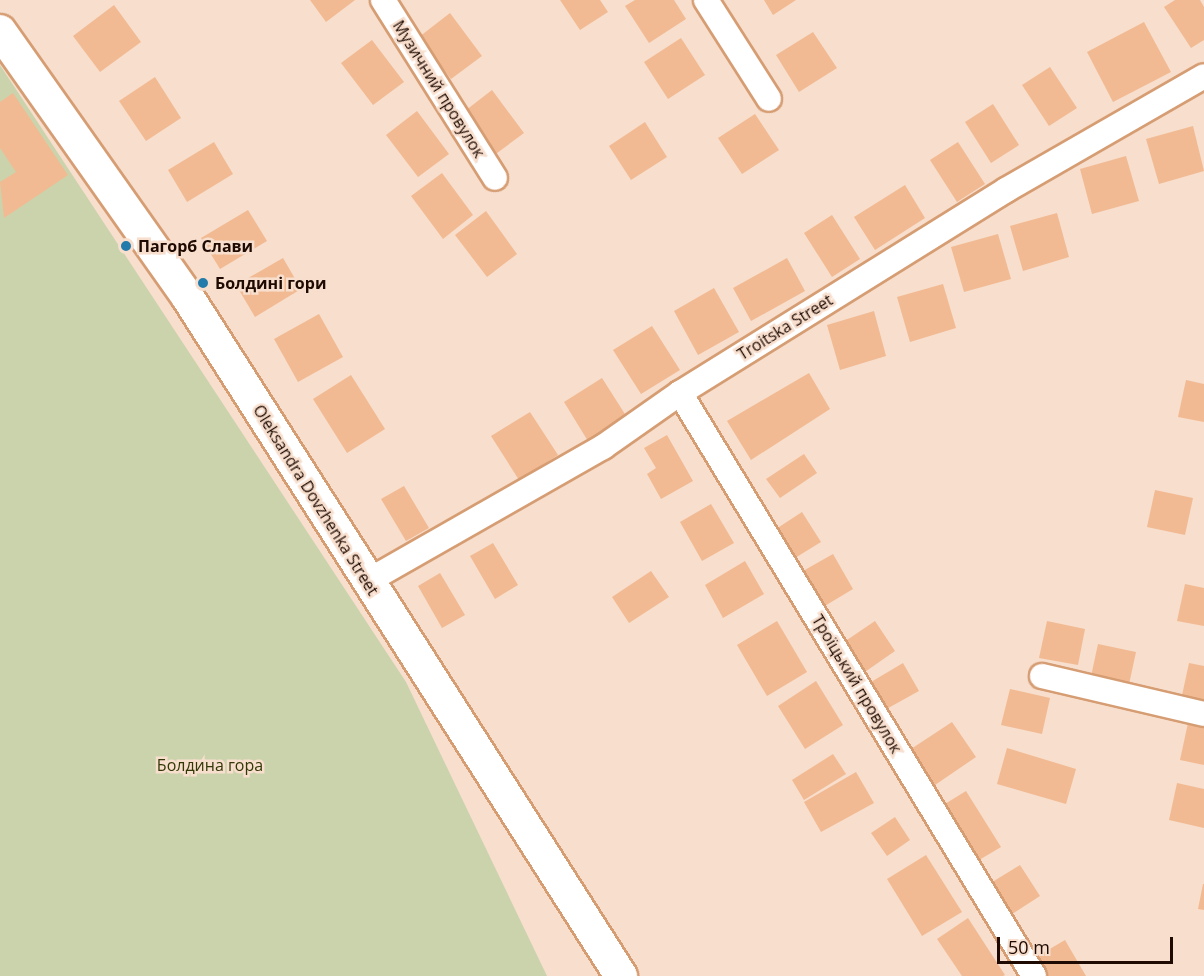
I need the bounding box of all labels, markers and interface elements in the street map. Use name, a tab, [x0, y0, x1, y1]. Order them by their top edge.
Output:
street label: Музичний провулок	[389, 17, 489, 161]
place label: Пагорб Слави	[138, 236, 253, 256]
marker: Пагорб Слави	[119, 239, 133, 253]
place label: Болдині гори	[215, 273, 326, 293]
marker: Болдині гори	[196, 276, 210, 290]
street label: Troitska Street	[734, 290, 836, 364]
street label: Oleksandra Dovzhenka Street	[249, 401, 383, 599]
street label: Троїцький провулок	[808, 611, 906, 757]
park label: Болдина гора	[157, 755, 263, 775]
scale bar	[1000, 925, 1176, 963]
text: 50 m	[1008, 935, 1050, 959]

